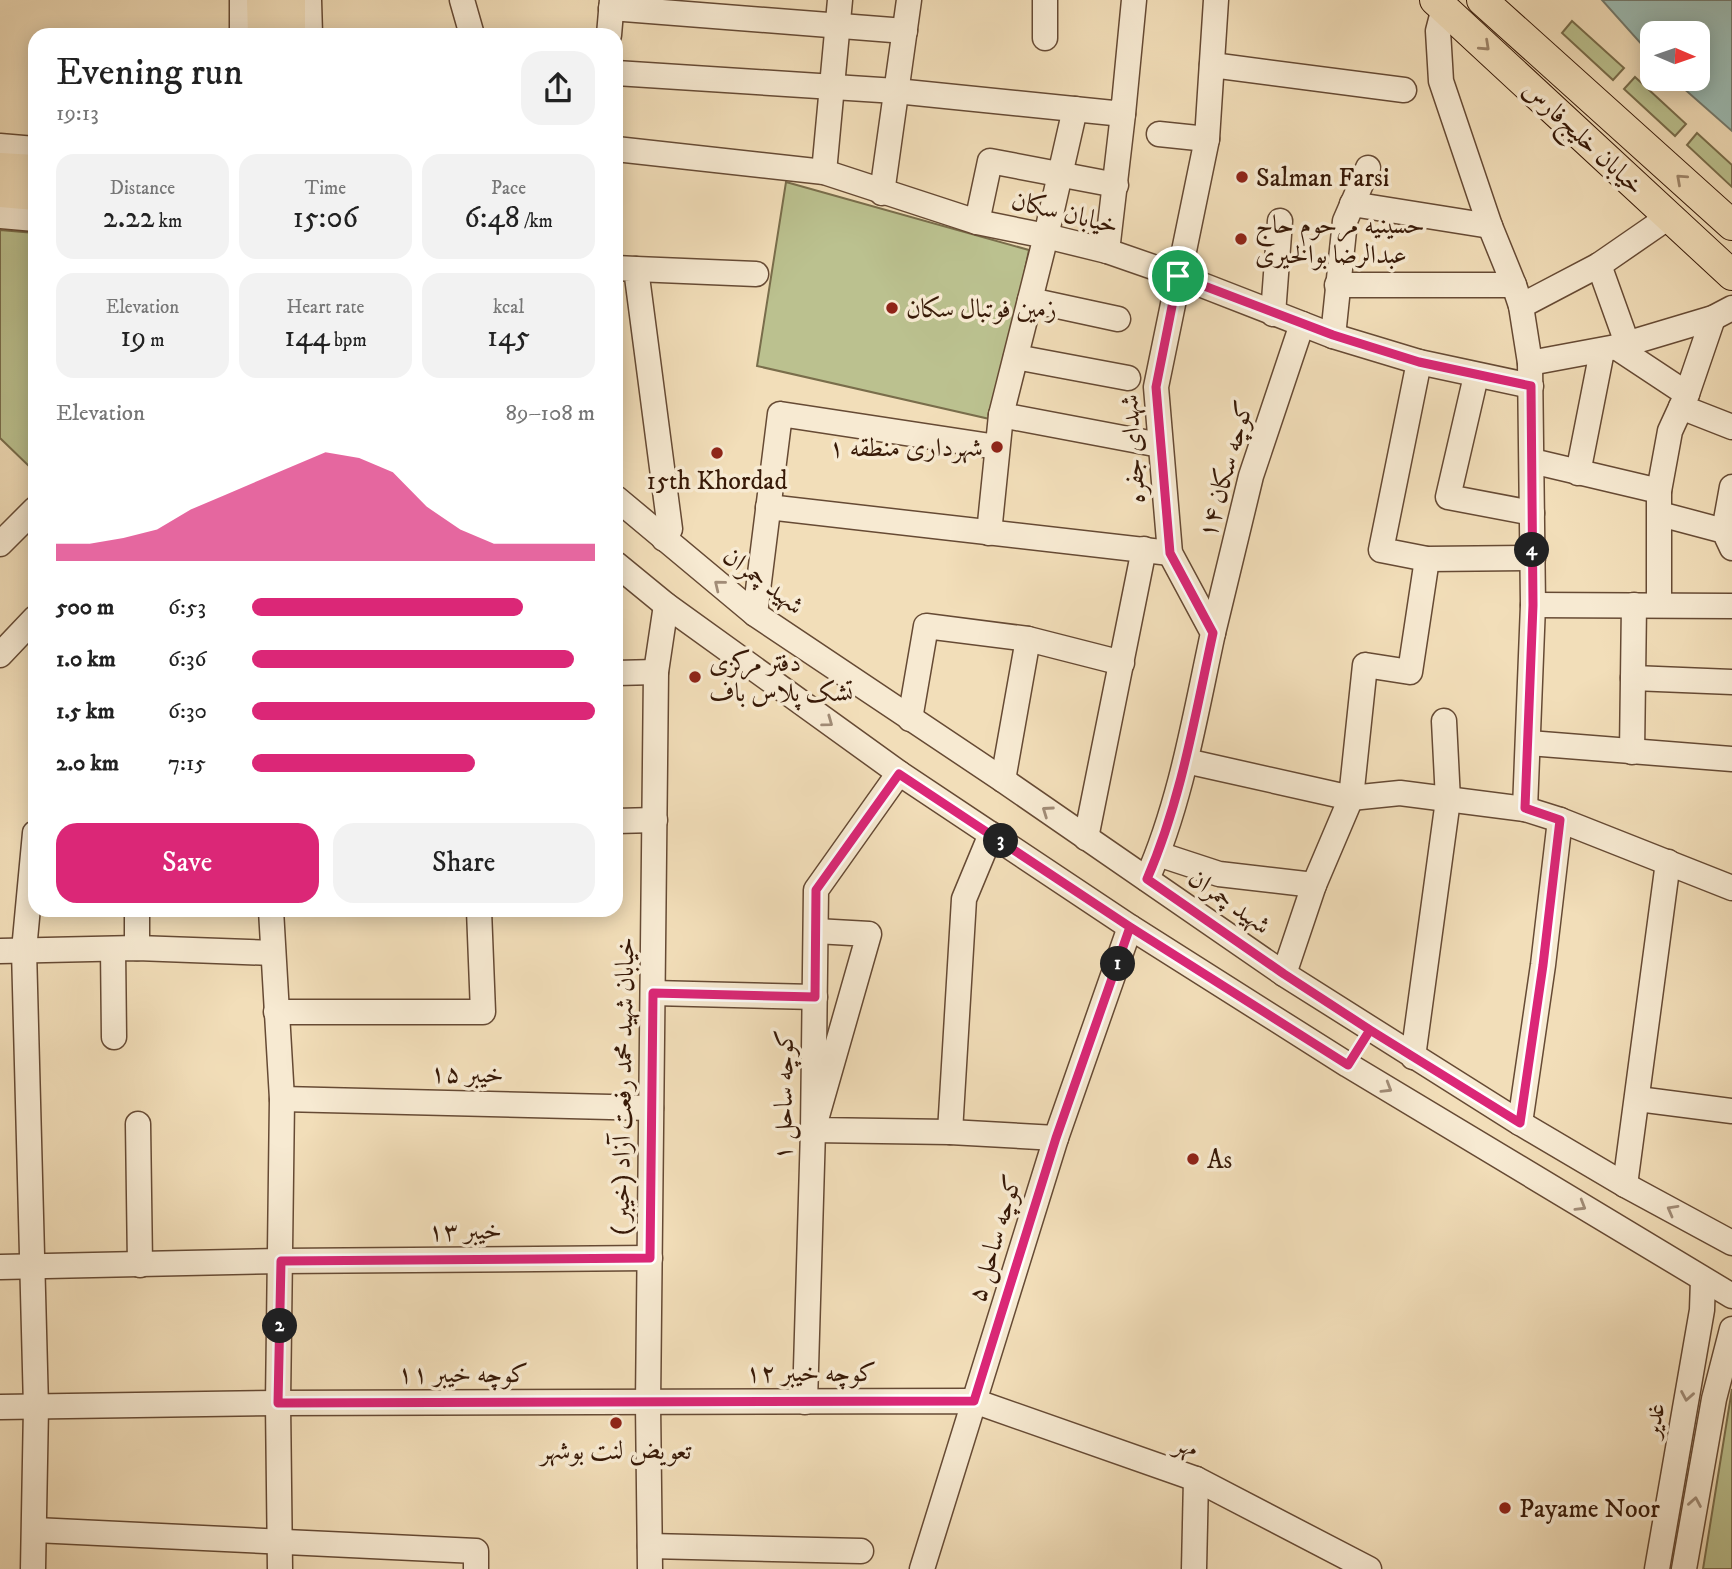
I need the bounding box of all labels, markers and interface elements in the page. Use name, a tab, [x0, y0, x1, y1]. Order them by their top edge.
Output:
north arrow	[1640, 21, 1710, 91]
map controls	[1640, 21, 1710, 91]
one-way arrow	[1477, 38, 1490, 50]
text: Evening run	[56, 49, 243, 97]
button: share	[521, 51, 595, 125]
street label: خیابان خلیج‌فارس	[1511, 73, 1651, 207]
text: 19:13	[56, 99, 99, 128]
place label: Salman Farsi	[1256, 162, 1390, 195]
marker: Salman Farsi	[1234, 169, 1250, 185]
one-way arrow	[1676, 175, 1689, 187]
text: Distance	[110, 177, 175, 200]
text: Time	[305, 177, 346, 200]
text: Pace	[491, 177, 526, 200]
street label: خیابان سکان	[1008, 184, 1121, 243]
text: 2.22	[103, 200, 155, 237]
text: 15:06	[293, 200, 358, 237]
text: 6:48	[464, 200, 520, 237]
place label: حسینیه مرحوم حاج عبدالرضا بوالخیری	[1255, 209, 1425, 272]
text: km	[155, 210, 182, 233]
text: /km	[520, 210, 553, 233]
marker: حسینیه مرحوم حاج عبدالرضا بوالخیری	[1233, 231, 1249, 247]
pin	[1148, 246, 1208, 306]
icon: arrive	[1159, 257, 1197, 295]
place label: زمین فوتبال سکان	[906, 293, 1057, 326]
text: Elevation	[106, 296, 179, 319]
text: Heart rate	[287, 296, 364, 319]
text: kcal	[493, 296, 524, 319]
marker: زمین فوتبال سکان	[884, 300, 900, 316]
text: 19	[120, 319, 146, 356]
text: 144	[284, 319, 330, 356]
text: 145	[487, 319, 530, 356]
text: m	[146, 329, 165, 352]
text: bpm	[330, 329, 367, 352]
street label: شهدای جفره	[1113, 393, 1154, 505]
street label: کوچه سکان ۱۴	[1191, 397, 1262, 542]
text: Elevation	[56, 399, 145, 428]
text: 89–108 m	[505, 399, 595, 428]
place label: شهرداری منطقه ١	[829, 432, 983, 465]
marker: شهرداری منطقه ١	[989, 439, 1005, 455]
marker: 15th Khordad	[709, 445, 725, 461]
place label: 15th Khordad	[647, 465, 787, 498]
pin: 4	[1514, 532, 1550, 568]
text: 4	[1526, 538, 1537, 561]
street label: شهید چمران	[716, 540, 810, 623]
one-way arrow	[714, 580, 726, 593]
text: 500 m	[56, 593, 114, 622]
text: 6:53	[168, 593, 206, 622]
text: 1.0 km	[56, 645, 116, 674]
text: 6:36	[168, 645, 207, 674]
place label: دفتر مرکزی تشک پلاس باف	[709, 647, 853, 711]
marker: دفتر مرکزی تشک پلاس باف	[687, 669, 703, 685]
text: 1.5 km	[56, 697, 115, 726]
text: 6:30	[168, 697, 207, 726]
one-way arrow	[820, 714, 833, 726]
text: 2.0 km	[56, 749, 119, 778]
text: 7:15	[168, 749, 206, 778]
one-way arrow	[1042, 807, 1055, 819]
button: Save	[56, 823, 319, 903]
button: Share	[333, 823, 595, 903]
pin: 3	[984, 824, 1018, 858]
text: 3	[997, 829, 1004, 852]
street label: شهید چمران	[1181, 862, 1277, 943]
street label: ( خیبر) خیابان شهید محمد رفعت آزاد	[604, 937, 643, 1235]
pin: 1	[1100, 946, 1136, 982]
text: 1	[1114, 952, 1121, 975]
street label: کوچه ساحل ۱	[767, 1029, 802, 1161]
street label: خیبر ۱۵	[430, 1057, 504, 1092]
one-way arrow	[1379, 1080, 1392, 1093]
place label: As	[1207, 1144, 1232, 1177]
marker: As	[1185, 1151, 1201, 1167]
street label: کوچه ساحل ۵	[960, 1171, 1030, 1306]
one-way arrow	[1574, 1198, 1587, 1211]
one-way arrow	[1667, 1205, 1679, 1218]
street label: خیبر ۱۳	[428, 1214, 502, 1249]
pin: 2	[262, 1308, 298, 1344]
text: 2	[275, 1314, 284, 1337]
street label: کوچه خیبر ۱۲	[746, 1357, 876, 1390]
street label: کوچه خیبر ۱۱	[398, 1358, 528, 1391]
one-way arrow	[1680, 1390, 1695, 1402]
street label: غدیر	[1635, 1400, 1674, 1443]
marker: تعویض لنت بوشهر	[608, 1415, 624, 1431]
street label: مهر	[1167, 1426, 1203, 1466]
place label: تعویض لنت بوشهر	[538, 1435, 693, 1468]
place label: Payame Noor	[1519, 1493, 1660, 1526]
one-way arrow	[1687, 1496, 1702, 1508]
marker: Payame Noor	[1497, 1500, 1513, 1516]

